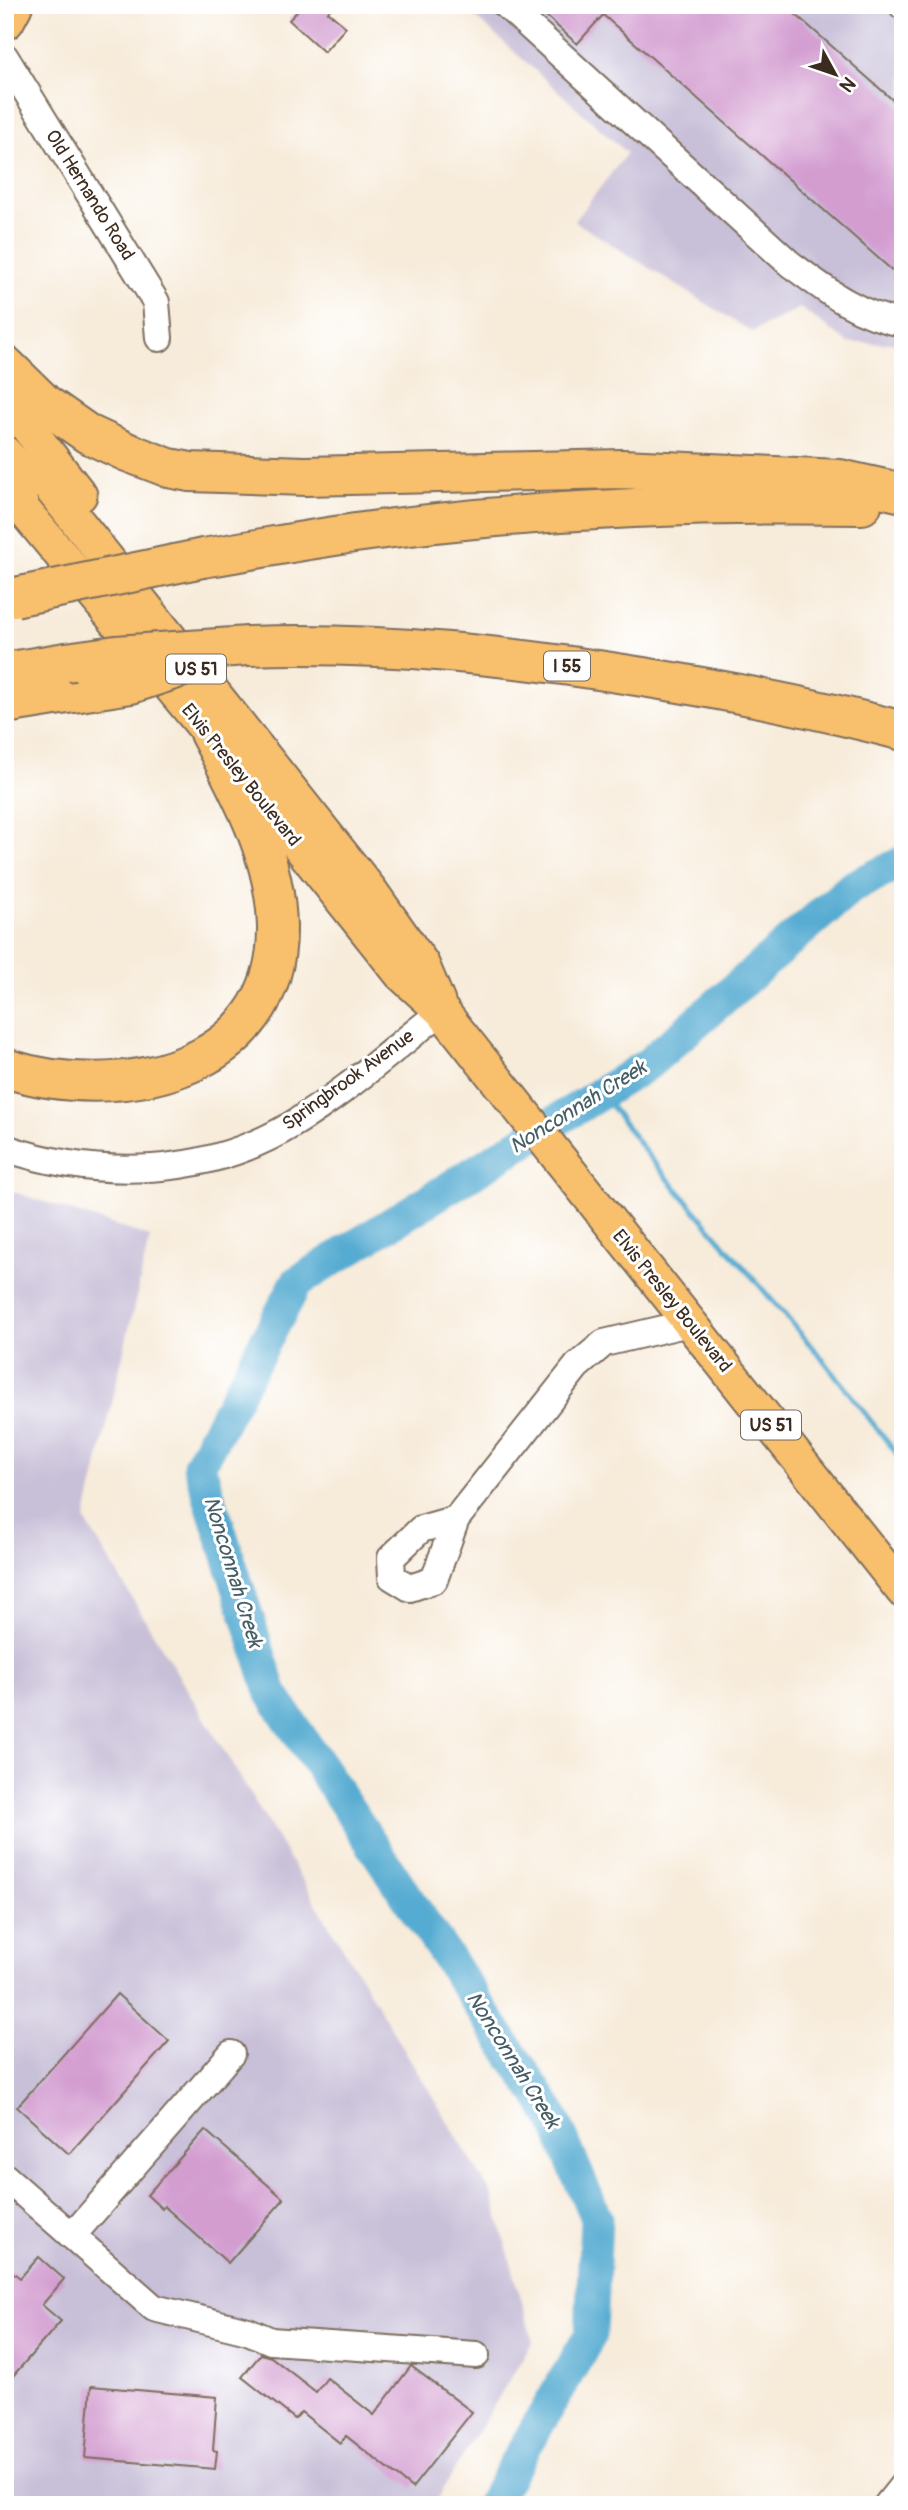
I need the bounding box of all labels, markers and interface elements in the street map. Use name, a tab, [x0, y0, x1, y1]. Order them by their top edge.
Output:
north arrow	[800, 38, 870, 108]
text: N	[834, 72, 861, 97]
street label: Old Hernando Road	[40, 125, 140, 265]
road number: I 55	[544, 652, 590, 680]
road number: US 51	[166, 654, 226, 684]
street label: Elvis Presley Boulevard	[176, 699, 306, 851]
street label: Springbrook Avenue	[277, 1024, 419, 1136]
water label: Nonconnah Creek	[505, 1053, 653, 1160]
street label: Elvis Presley Boulevard	[607, 1225, 737, 1377]
road number: US 51	[741, 1410, 801, 1440]
water label: Nonconnah Creek	[197, 1493, 269, 1653]
water label: Nonconnah Creek	[460, 1987, 567, 2135]

